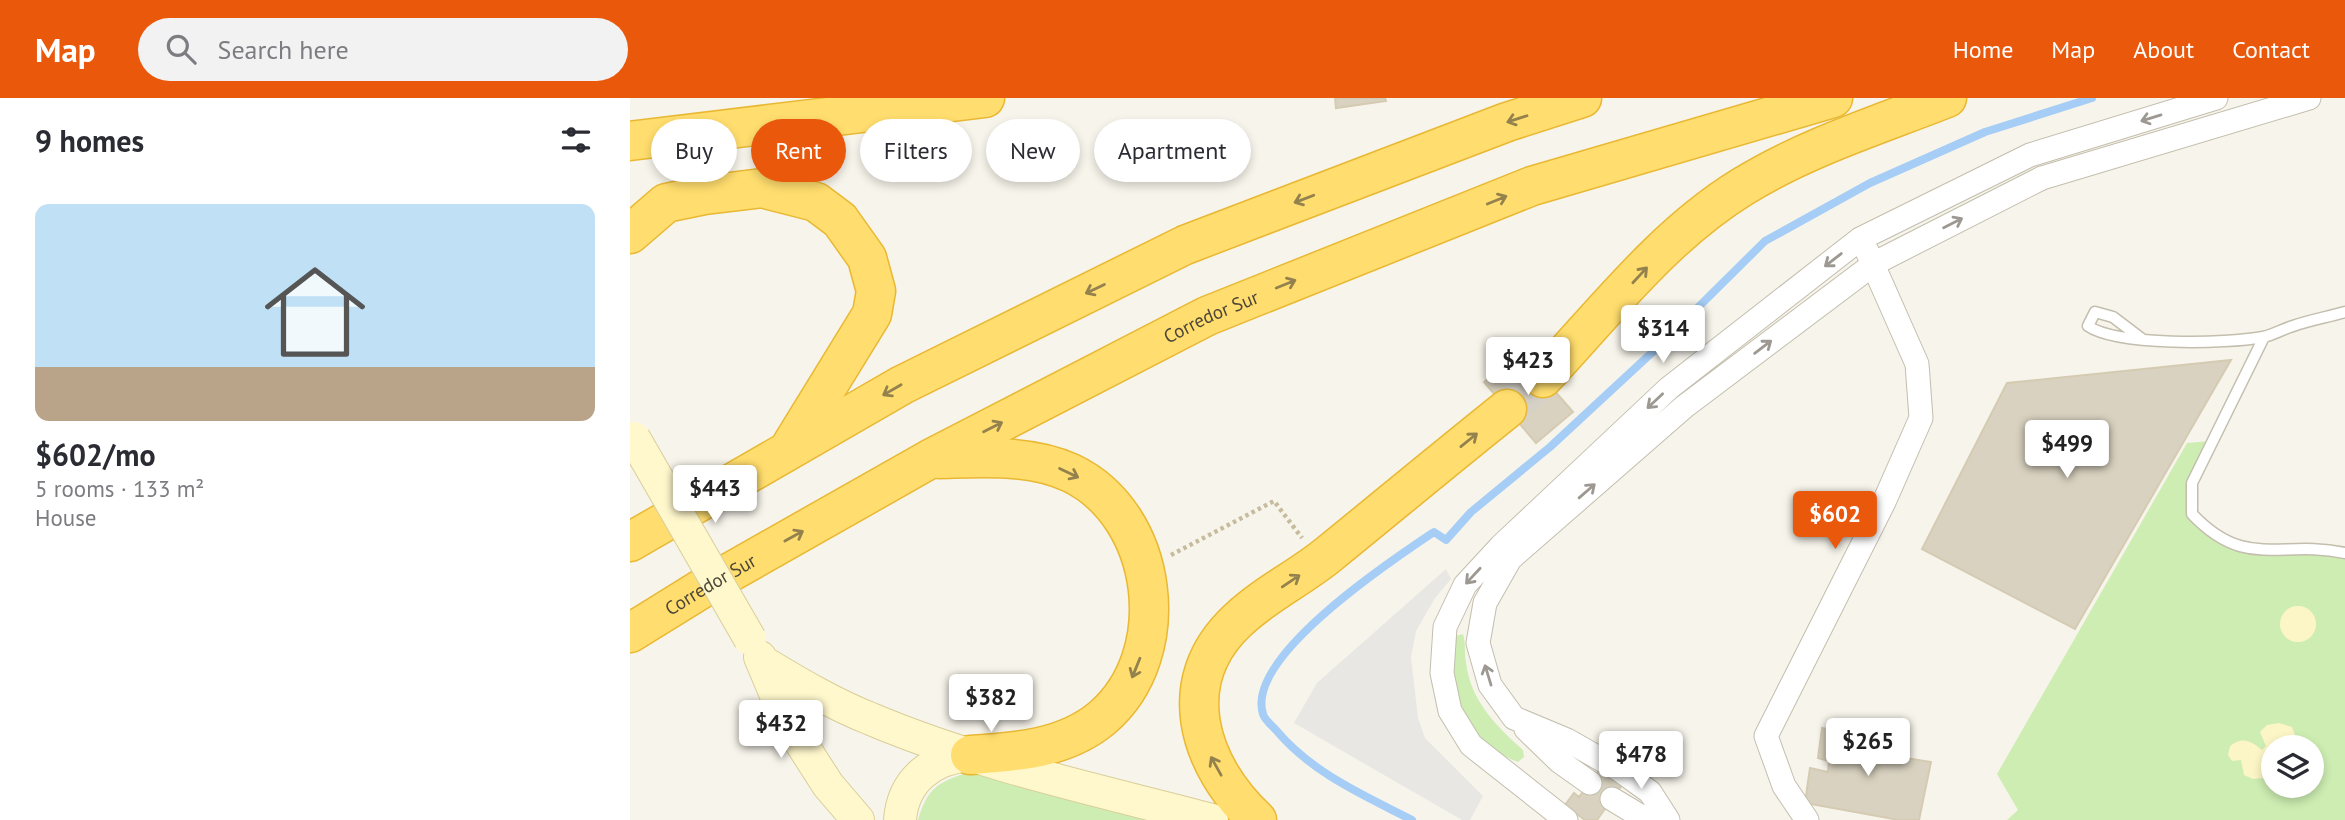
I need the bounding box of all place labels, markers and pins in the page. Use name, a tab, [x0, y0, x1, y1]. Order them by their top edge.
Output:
pin: $314	[1622, 306, 1704, 365]
pin: $423	[1487, 338, 1569, 397]
pin: $499	[2026, 420, 2108, 480]
pin: $443	[674, 466, 756, 525]
pin: $602	[1794, 491, 1876, 551]
pin: $382	[950, 674, 1032, 734]
pin: $432	[740, 700, 822, 760]
pin: $265	[1827, 718, 1909, 778]
pin: $478	[1600, 732, 1682, 791]

